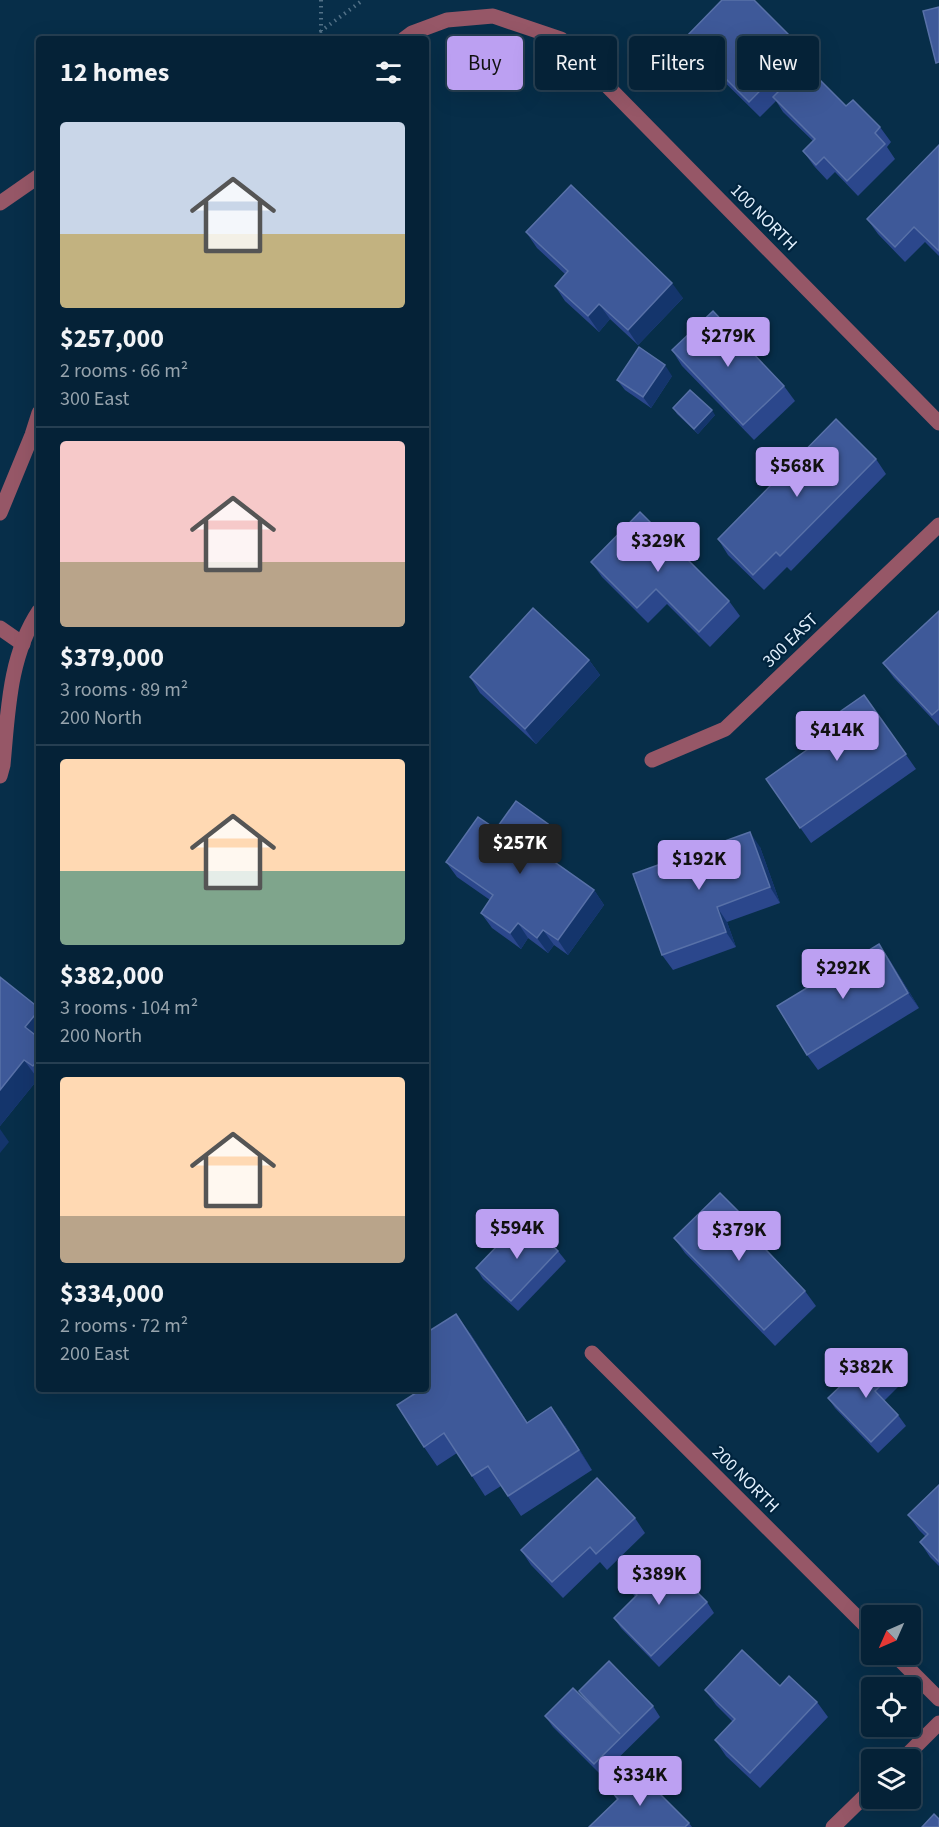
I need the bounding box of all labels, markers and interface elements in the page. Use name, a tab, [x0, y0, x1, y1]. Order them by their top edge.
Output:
chip: Buy	[447, 36, 523, 90]
chip: Rent	[535, 36, 617, 90]
chip: Filters	[629, 36, 725, 90]
chip: New	[737, 36, 819, 90]
text: 12 homes	[60, 54, 169, 91]
icon: filters	[372, 56, 405, 89]
icon: home	[179, 161, 287, 269]
street label: 100 NORTH	[725, 178, 803, 256]
pin: $279K	[686, 317, 770, 368]
text: $257,000	[60, 320, 164, 357]
text: $279K	[701, 322, 755, 350]
text: 2 rooms · 66 m²	[60, 357, 188, 385]
text: 300 East	[60, 385, 129, 413]
pin: $568K	[755, 447, 839, 498]
text: $568K	[770, 452, 824, 480]
icon: home	[179, 480, 287, 588]
pin: $329K	[616, 522, 700, 573]
text: $329K	[631, 527, 685, 555]
street label: 300 EAST	[757, 607, 824, 673]
text: $379,000	[60, 639, 164, 676]
text: 3 rooms · 89 m²	[60, 676, 188, 704]
text: 200 North	[60, 704, 142, 732]
pin: $414K	[795, 711, 879, 762]
text: $414K	[810, 716, 864, 744]
icon: home	[179, 798, 287, 906]
pin: $257K	[478, 824, 562, 875]
text: $257K	[493, 829, 547, 857]
pin: $192K	[657, 840, 741, 891]
text: $192K	[672, 845, 726, 873]
pin: $292K	[801, 949, 885, 1000]
text: $292K	[816, 954, 870, 982]
text: $382,000	[60, 957, 164, 994]
text: 3 rooms · 104 m²	[60, 994, 198, 1022]
text: 200 North	[60, 1022, 142, 1050]
icon: home	[179, 1116, 287, 1224]
pin: $594K	[475, 1209, 559, 1260]
pin: $379K	[697, 1211, 781, 1262]
text: $594K	[490, 1214, 544, 1242]
text: $379K	[712, 1216, 766, 1244]
text: $334,000	[60, 1275, 164, 1312]
text: 2 rooms · 72 m²	[60, 1312, 188, 1340]
text: 200 East	[60, 1340, 129, 1368]
pin: $382K	[824, 1348, 908, 1399]
text: $382K	[839, 1353, 893, 1381]
street label: 200 NORTH	[707, 1440, 785, 1518]
pin: $389K	[617, 1555, 701, 1606]
text: $389K	[632, 1560, 686, 1588]
north arrow	[861, 1605, 921, 1665]
map controls	[861, 1605, 921, 1809]
button: locate	[861, 1677, 921, 1737]
button: layers	[861, 1749, 921, 1809]
pin: $334K	[598, 1756, 682, 1807]
text: $334K	[613, 1761, 667, 1789]

